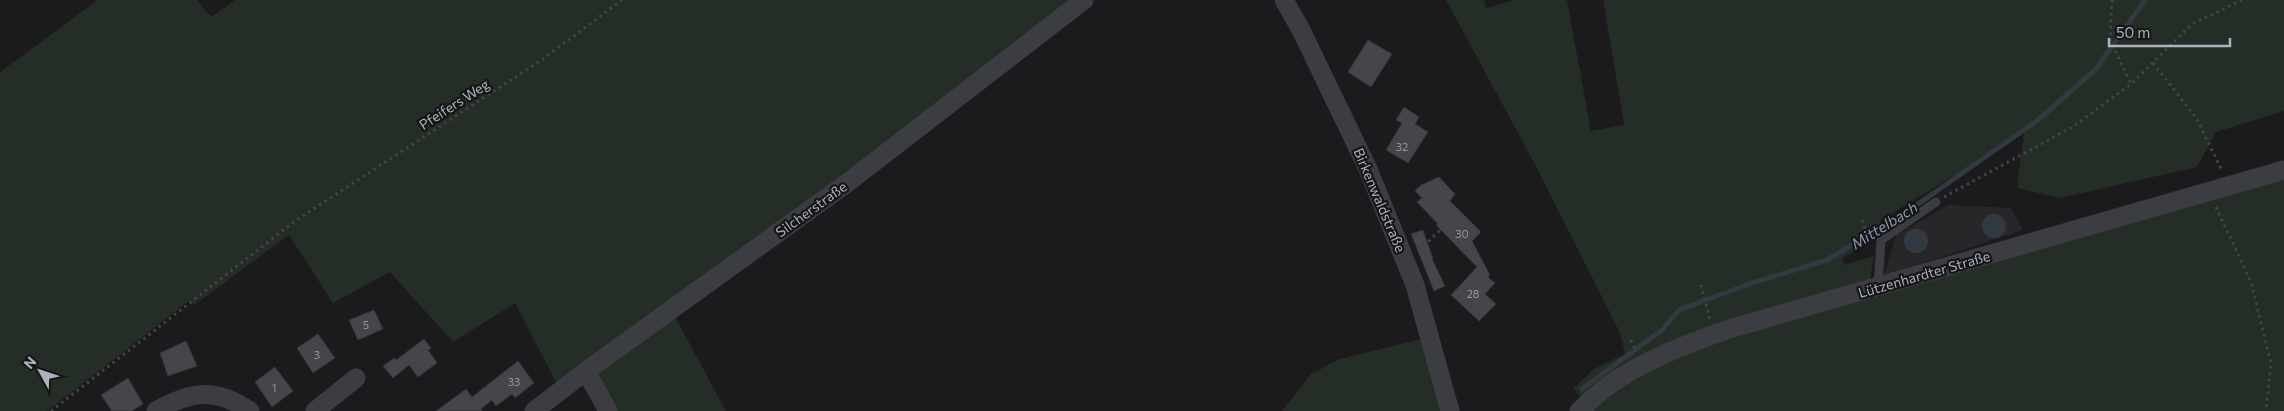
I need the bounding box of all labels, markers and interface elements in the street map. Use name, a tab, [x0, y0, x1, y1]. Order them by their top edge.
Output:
scale bar	[2109, 15, 2230, 47]
text: 50 m	[2116, 23, 2150, 41]
street label: Pfeifers Weg	[416, 75, 493, 133]
house number: 32	[1396, 140, 1408, 153]
street label: Birkenwaldstraße	[1350, 145, 1410, 255]
street label: Silcherstraße	[772, 178, 850, 240]
water label: Mittelbach	[1847, 198, 1921, 252]
house number: 30	[1455, 227, 1469, 240]
street label: Lützenhardter Straße	[1856, 247, 1992, 301]
house number: 28	[1467, 287, 1480, 300]
house number: 5	[363, 318, 369, 331]
north arrow	[15, 346, 65, 396]
house number: 3	[314, 348, 320, 361]
text: N	[20, 353, 40, 372]
house number: 33	[508, 375, 520, 388]
house number: 1	[272, 381, 276, 394]

